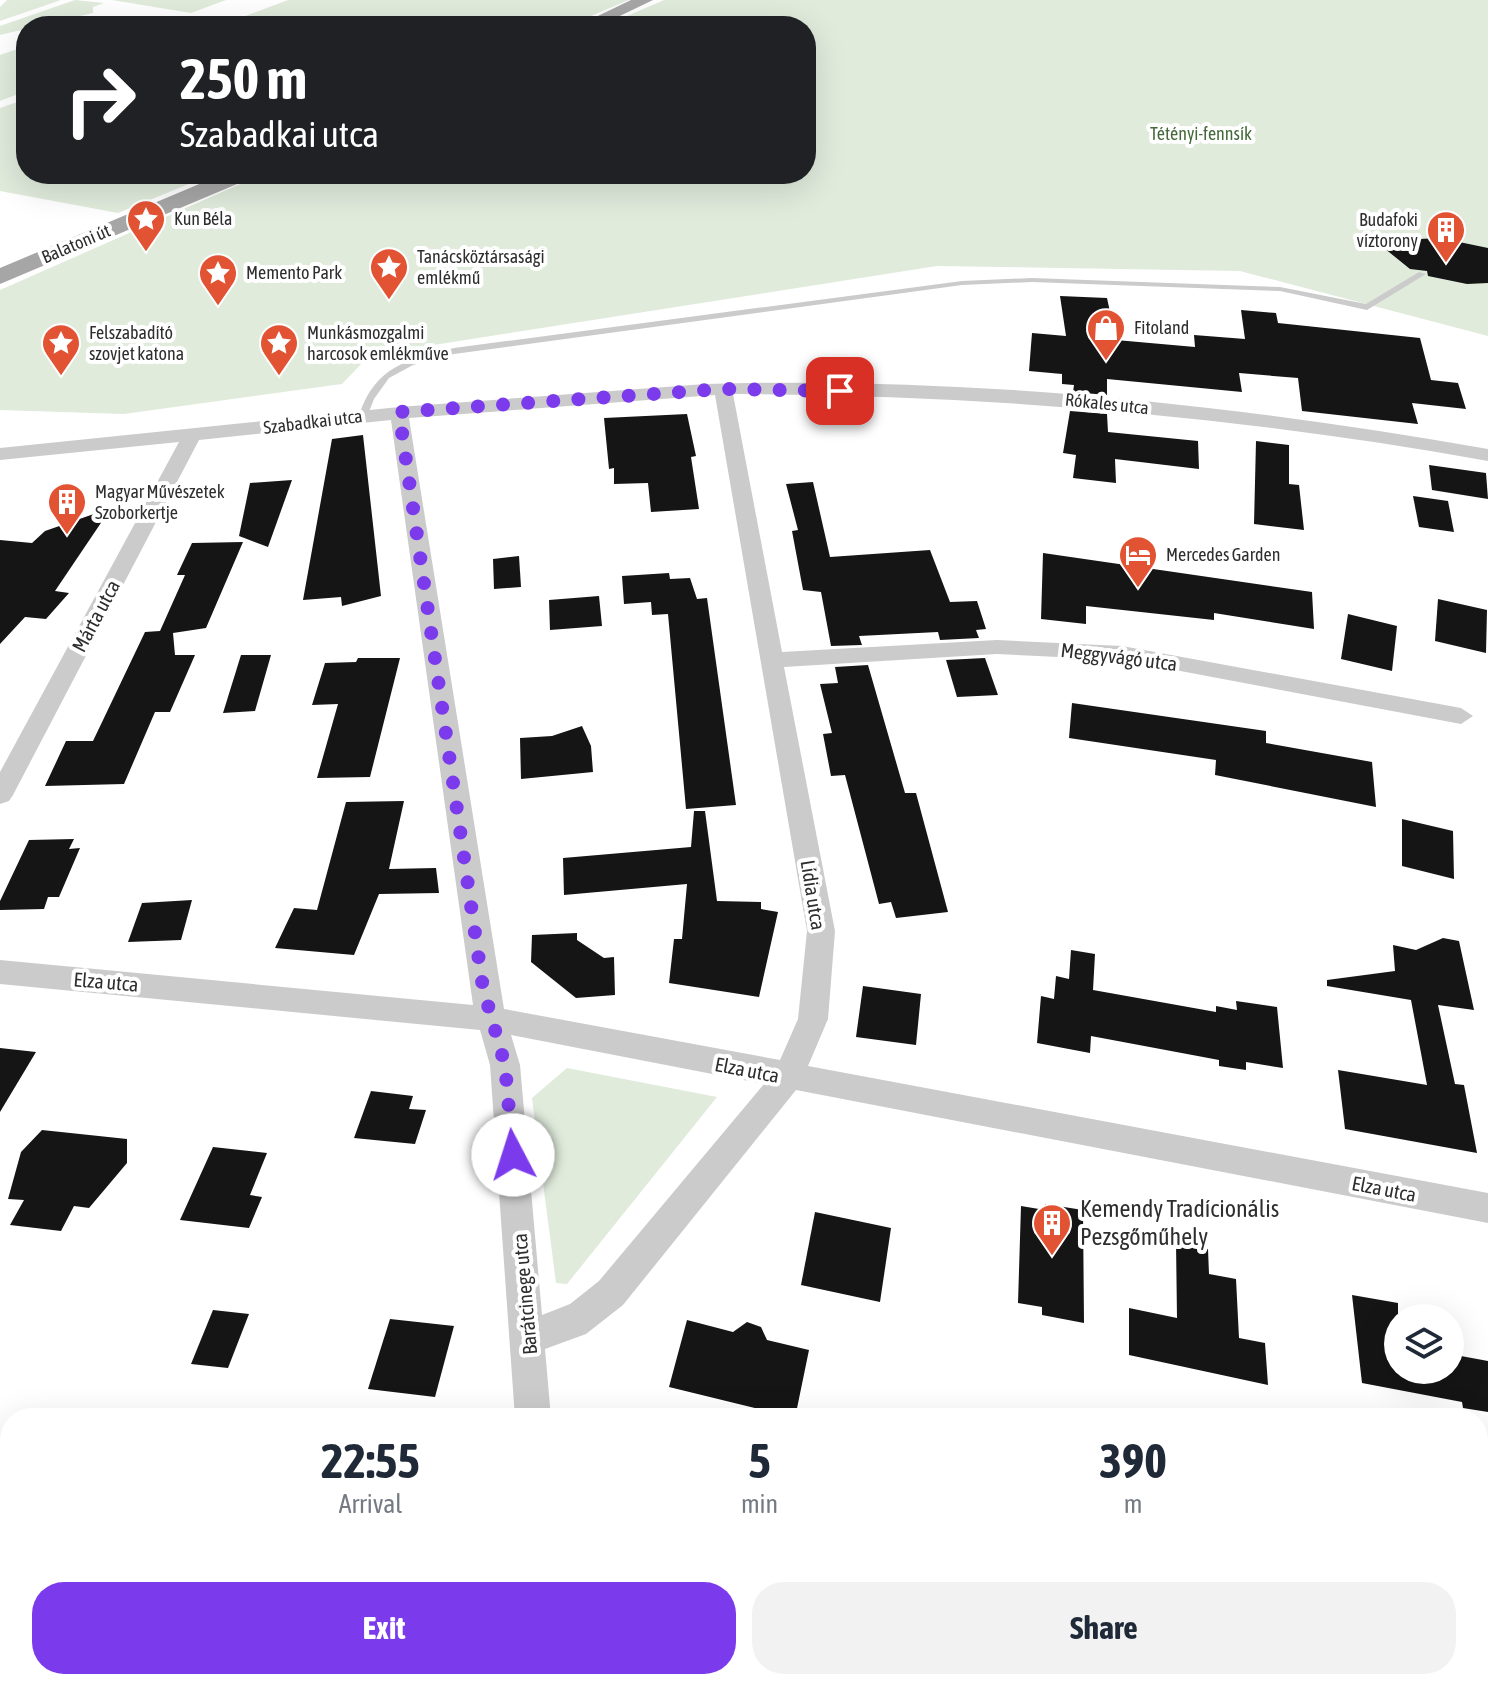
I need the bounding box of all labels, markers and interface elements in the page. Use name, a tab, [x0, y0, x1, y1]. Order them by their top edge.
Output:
text: 250 m	[180, 47, 307, 111]
icon: right	[48, 48, 152, 152]
text: Szabadkai utca	[180, 113, 379, 155]
park label: Tétényi-fennsík	[1150, 123, 1252, 144]
place icon: Kun Béla	[125, 198, 167, 253]
place label: Kun Béla	[174, 208, 232, 229]
place label: Budafoki víztorony	[1357, 209, 1418, 251]
building icon: Budafoki víztorony	[1425, 209, 1467, 264]
street label: Balatoni út	[38, 220, 113, 267]
place icon: Tanácsköztársasági emlékmű	[368, 246, 410, 301]
place label: Tanácsköztársasági emlékmű	[417, 246, 545, 288]
place icon: Memento Park	[197, 252, 239, 307]
place label: Memento Park	[246, 262, 342, 283]
shop icon: Fitoland	[1085, 307, 1127, 362]
place label: Fitoland	[1134, 317, 1189, 338]
place icon: Felszabadító szovjet katona	[40, 322, 82, 377]
place label: Felszabadító szovjet katona	[89, 322, 184, 364]
place icon: Munkásmozgalmi harcosok emlékműve	[258, 322, 300, 377]
place label: Munkásmozgalmi harcosok emlékműve	[307, 322, 449, 364]
pin	[806, 357, 874, 425]
icon: arrive	[818, 369, 862, 413]
street label: Rókales utca	[1064, 389, 1150, 418]
street label: Szabadkai utca	[262, 405, 364, 438]
building icon: Magyar Művészetek Szoborkertje	[46, 481, 88, 536]
place label: Magyar Művészetek Szoborkertje	[95, 481, 225, 523]
hotel icon: Mercedes Garden	[1117, 534, 1159, 589]
place label: Mercedes Garden	[1166, 544, 1280, 565]
street label: Márta utca	[67, 576, 124, 656]
street label: Meggyvágó utca	[1060, 638, 1179, 675]
street label: Lídia utca	[797, 858, 830, 931]
street label: Elza utca	[73, 967, 139, 996]
street label: Elza utca	[713, 1052, 781, 1087]
position arrow	[471, 1113, 555, 1197]
street label: Elza utca	[1350, 1171, 1418, 1206]
place label: Kemendy Tradícionális Pezsgőműhely	[1080, 1195, 1279, 1250]
building icon: Kemendy Tradícionális Pezsgőműhely	[1031, 1202, 1073, 1257]
street label: Barátcinege utca	[508, 1232, 541, 1356]
map controls	[1384, 1304, 1464, 1384]
button: layers	[1384, 1304, 1464, 1384]
text: 22:55	[321, 1433, 420, 1488]
text: 5	[748, 1433, 771, 1488]
text: 390	[1099, 1433, 1167, 1488]
text: Arrival	[339, 1489, 402, 1519]
text: min	[741, 1489, 778, 1519]
text: m	[1124, 1489, 1142, 1519]
button: Exit	[32, 1582, 736, 1674]
button: Share	[752, 1582, 1456, 1674]

